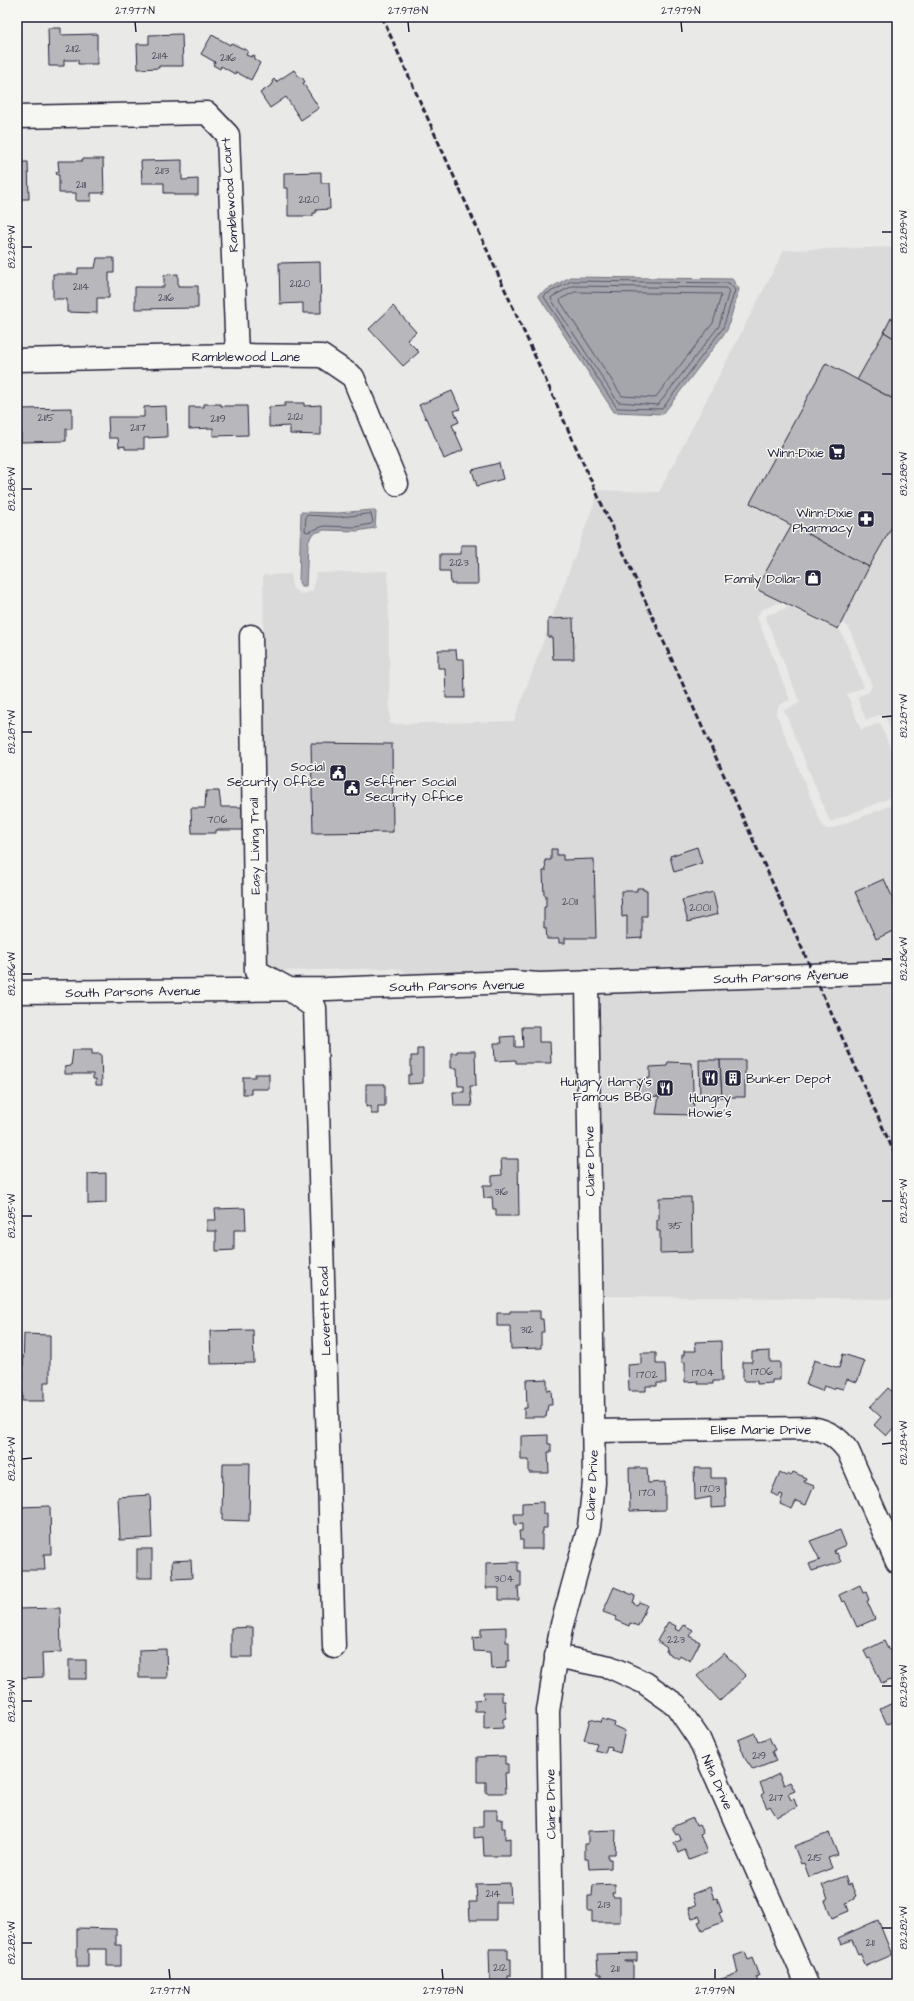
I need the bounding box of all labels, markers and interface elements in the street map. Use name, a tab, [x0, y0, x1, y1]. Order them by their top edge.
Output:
text: 27.977°N	[115, 4, 155, 18]
text: 27.978°N	[388, 4, 428, 18]
text: 27.979°N	[661, 4, 701, 18]
house number: 2112	[65, 41, 81, 56]
house number: 2114	[152, 48, 169, 63]
house number: 2116	[220, 50, 236, 65]
street label: Ramblewood Court	[217, 136, 243, 253]
house number: 2113	[155, 163, 170, 178]
house number: 2111	[76, 177, 87, 192]
house number: 2120	[299, 192, 320, 207]
text: 82.289°W	[897, 210, 911, 254]
text: 82.289°W	[5, 225, 19, 269]
house number: 2120	[290, 276, 311, 291]
house number: 2114	[73, 279, 90, 294]
house number: 2116	[158, 290, 174, 305]
street label: Ramblewood Lane	[192, 348, 300, 366]
house number: 2121	[287, 409, 303, 424]
house number: 2115	[38, 410, 55, 425]
house number: 2119	[210, 411, 226, 426]
house number: 2117	[130, 420, 146, 435]
supermarket icon: Winn-Dixie	[827, 442, 847, 462]
place label: Winn-Dixie	[767, 444, 824, 462]
text: 82.288°W	[897, 451, 911, 496]
text: 82.288°W	[5, 466, 19, 511]
place label: Winn-Dixie Pharmacy	[792, 504, 853, 538]
pharmacy icon: Winn-Dixie Pharmacy	[856, 509, 876, 529]
house number: 2123	[449, 555, 469, 570]
shop icon: Family Dollar	[803, 568, 823, 588]
place label: Family Dollar	[724, 570, 800, 589]
text: 82.287°W	[897, 694, 911, 738]
text: 82.287°W	[5, 710, 19, 754]
place label: Social Security Office	[227, 758, 325, 792]
public building icon: Social Security Office	[328, 763, 348, 783]
place label: Seffner Social Security Office	[365, 773, 463, 807]
public building icon: Seffner Social Security Office	[342, 778, 362, 798]
street label: Easy Living Trail	[245, 797, 266, 895]
house number: 706	[207, 812, 227, 827]
house number: 2011	[562, 894, 579, 909]
house number: 2001	[689, 900, 711, 915]
text: 82.286°W	[897, 937, 911, 981]
text: 82.286°W	[5, 952, 19, 996]
street label: South Parsons Avenue	[713, 966, 849, 988]
street label: South Parsons Avenue	[389, 976, 525, 996]
street label: South Parsons Avenue	[65, 982, 201, 1002]
restaurant icon: Hungry Howie's	[700, 1068, 720, 1088]
building icon: Bunker Depot	[723, 1068, 743, 1088]
place label: Bunker Depot	[746, 1070, 832, 1088]
place label: Hungry Harry's Famous BBQ	[560, 1073, 652, 1106]
restaurant icon: Hungry Harry's Famous BBQ	[655, 1078, 675, 1098]
place label: Hungry Howie's	[688, 1089, 732, 1122]
street label: Claire Drive	[580, 1126, 600, 1196]
text: 82.285°W	[897, 1178, 911, 1223]
house number: 316	[494, 1184, 508, 1199]
text: 82.285°W	[5, 1193, 19, 1238]
house number: 315	[668, 1218, 683, 1233]
street label: Leverett Road	[314, 1266, 336, 1356]
house number: 312	[520, 1322, 534, 1337]
house number: 1706	[751, 1364, 773, 1379]
house number: 1704	[692, 1365, 715, 1380]
house number: 1702	[636, 1367, 658, 1382]
text: 82.284°W	[897, 1420, 911, 1465]
street label: Elise Marie Drive	[711, 1421, 811, 1439]
text: 82.284°W	[5, 1436, 19, 1481]
street label: Claire Drive	[581, 1449, 603, 1521]
house number: 1703	[700, 1481, 721, 1496]
house number: 1701	[639, 1485, 656, 1500]
house number: 304	[494, 1571, 515, 1586]
house number: 223	[667, 1632, 685, 1647]
text: 82.283°W	[897, 1664, 911, 1707]
text: 82.283°W	[5, 1679, 19, 1722]
house number: 219	[752, 1748, 766, 1763]
street label: Nita Drive	[697, 1752, 737, 1813]
street label: Claire Drive	[541, 1769, 561, 1839]
house number: 217	[769, 1790, 783, 1805]
house number: 215	[807, 1850, 823, 1865]
house number: 214	[485, 1886, 501, 1901]
house number: 213	[597, 1897, 611, 1912]
text: 82.282°W	[897, 1906, 911, 1950]
text: 82.282°W	[5, 1921, 19, 1965]
house number: 211	[865, 1935, 875, 1950]
house number: 212	[493, 1960, 508, 1975]
house number: 211	[610, 1961, 620, 1976]
text: 27.977°N	[150, 1984, 190, 1998]
text: 27.978°N	[423, 1984, 463, 1998]
text: 27.979°N	[695, 1984, 735, 1998]

